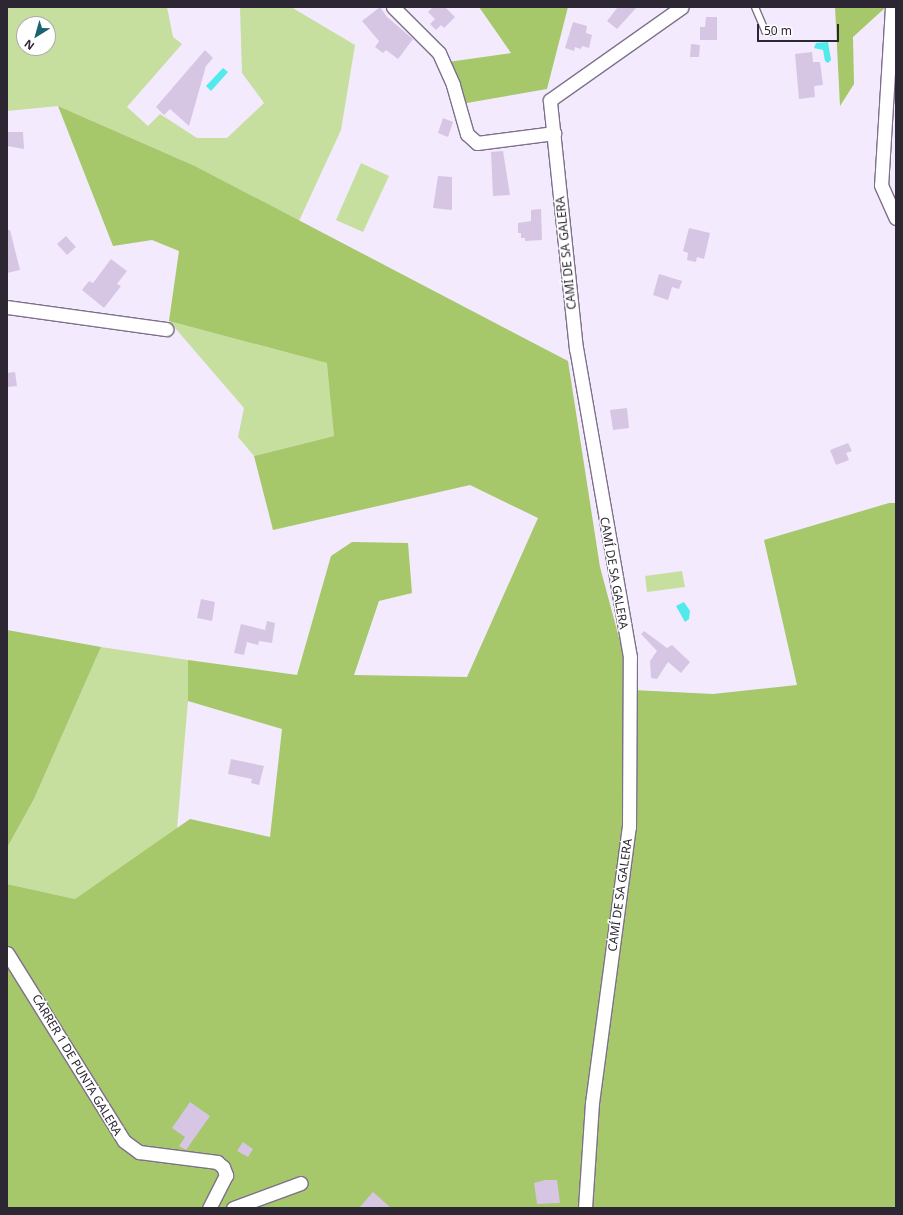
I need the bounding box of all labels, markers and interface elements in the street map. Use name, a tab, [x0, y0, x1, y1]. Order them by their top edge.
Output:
north arrow	[16, 16, 56, 56]
scale bar	[759, 16, 841, 42]
text: 50 m	[764, 22, 792, 39]
text: N	[21, 37, 37, 54]
street label: CAMÍ DE SA GALERA	[553, 196, 579, 310]
street label: CAMÍ DE SA GALERA	[597, 516, 631, 630]
street label: CAMÍ DE SA GALERA	[605, 838, 635, 952]
street label: CARRER 1 DE PUNTA GALERA	[29, 992, 125, 1138]

